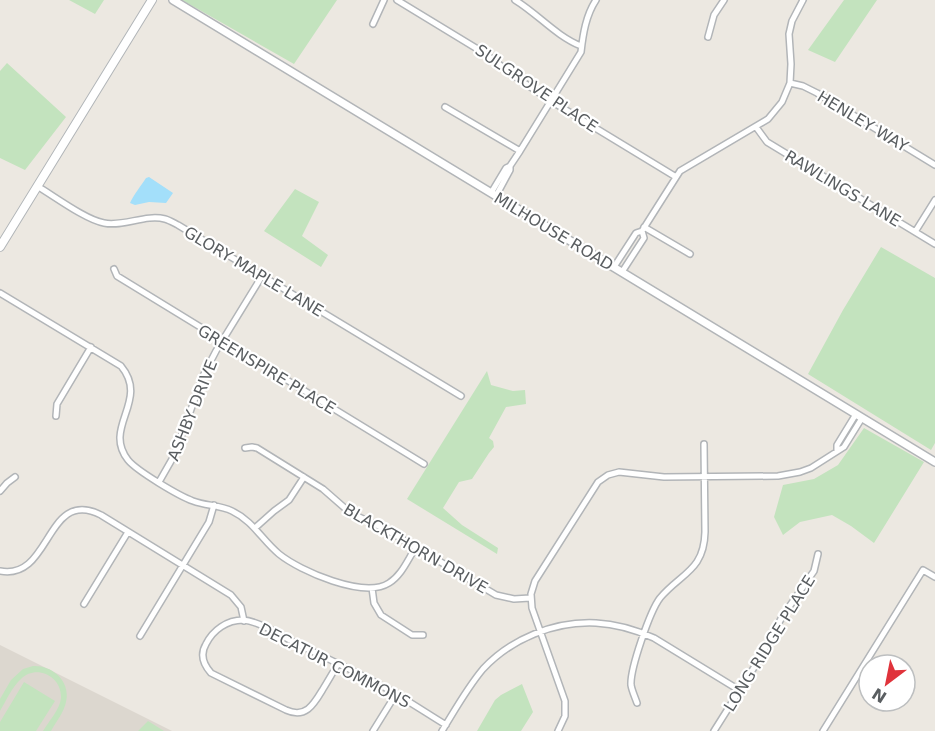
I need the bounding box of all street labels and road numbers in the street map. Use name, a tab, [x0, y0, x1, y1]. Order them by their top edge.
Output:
street label: SULGROVE PLACE	[472, 40, 602, 136]
street label: HENLEY WAY	[814, 87, 912, 156]
street label: RAWLINGS LANE	[781, 146, 904, 231]
street label: MILHOUSE ROAD	[491, 188, 617, 275]
street label: GLORY MAPLE LANE	[181, 222, 327, 321]
street label: GREENSPIRE PLACE	[194, 321, 339, 418]
street label: ASHBY DRIVE	[164, 357, 221, 463]
street label: BLACKTHORN DRIVE	[340, 499, 491, 597]
street label: LONG RIDGE PLACE	[720, 572, 819, 715]
street label: DECATUR COMMONS	[256, 619, 414, 712]

